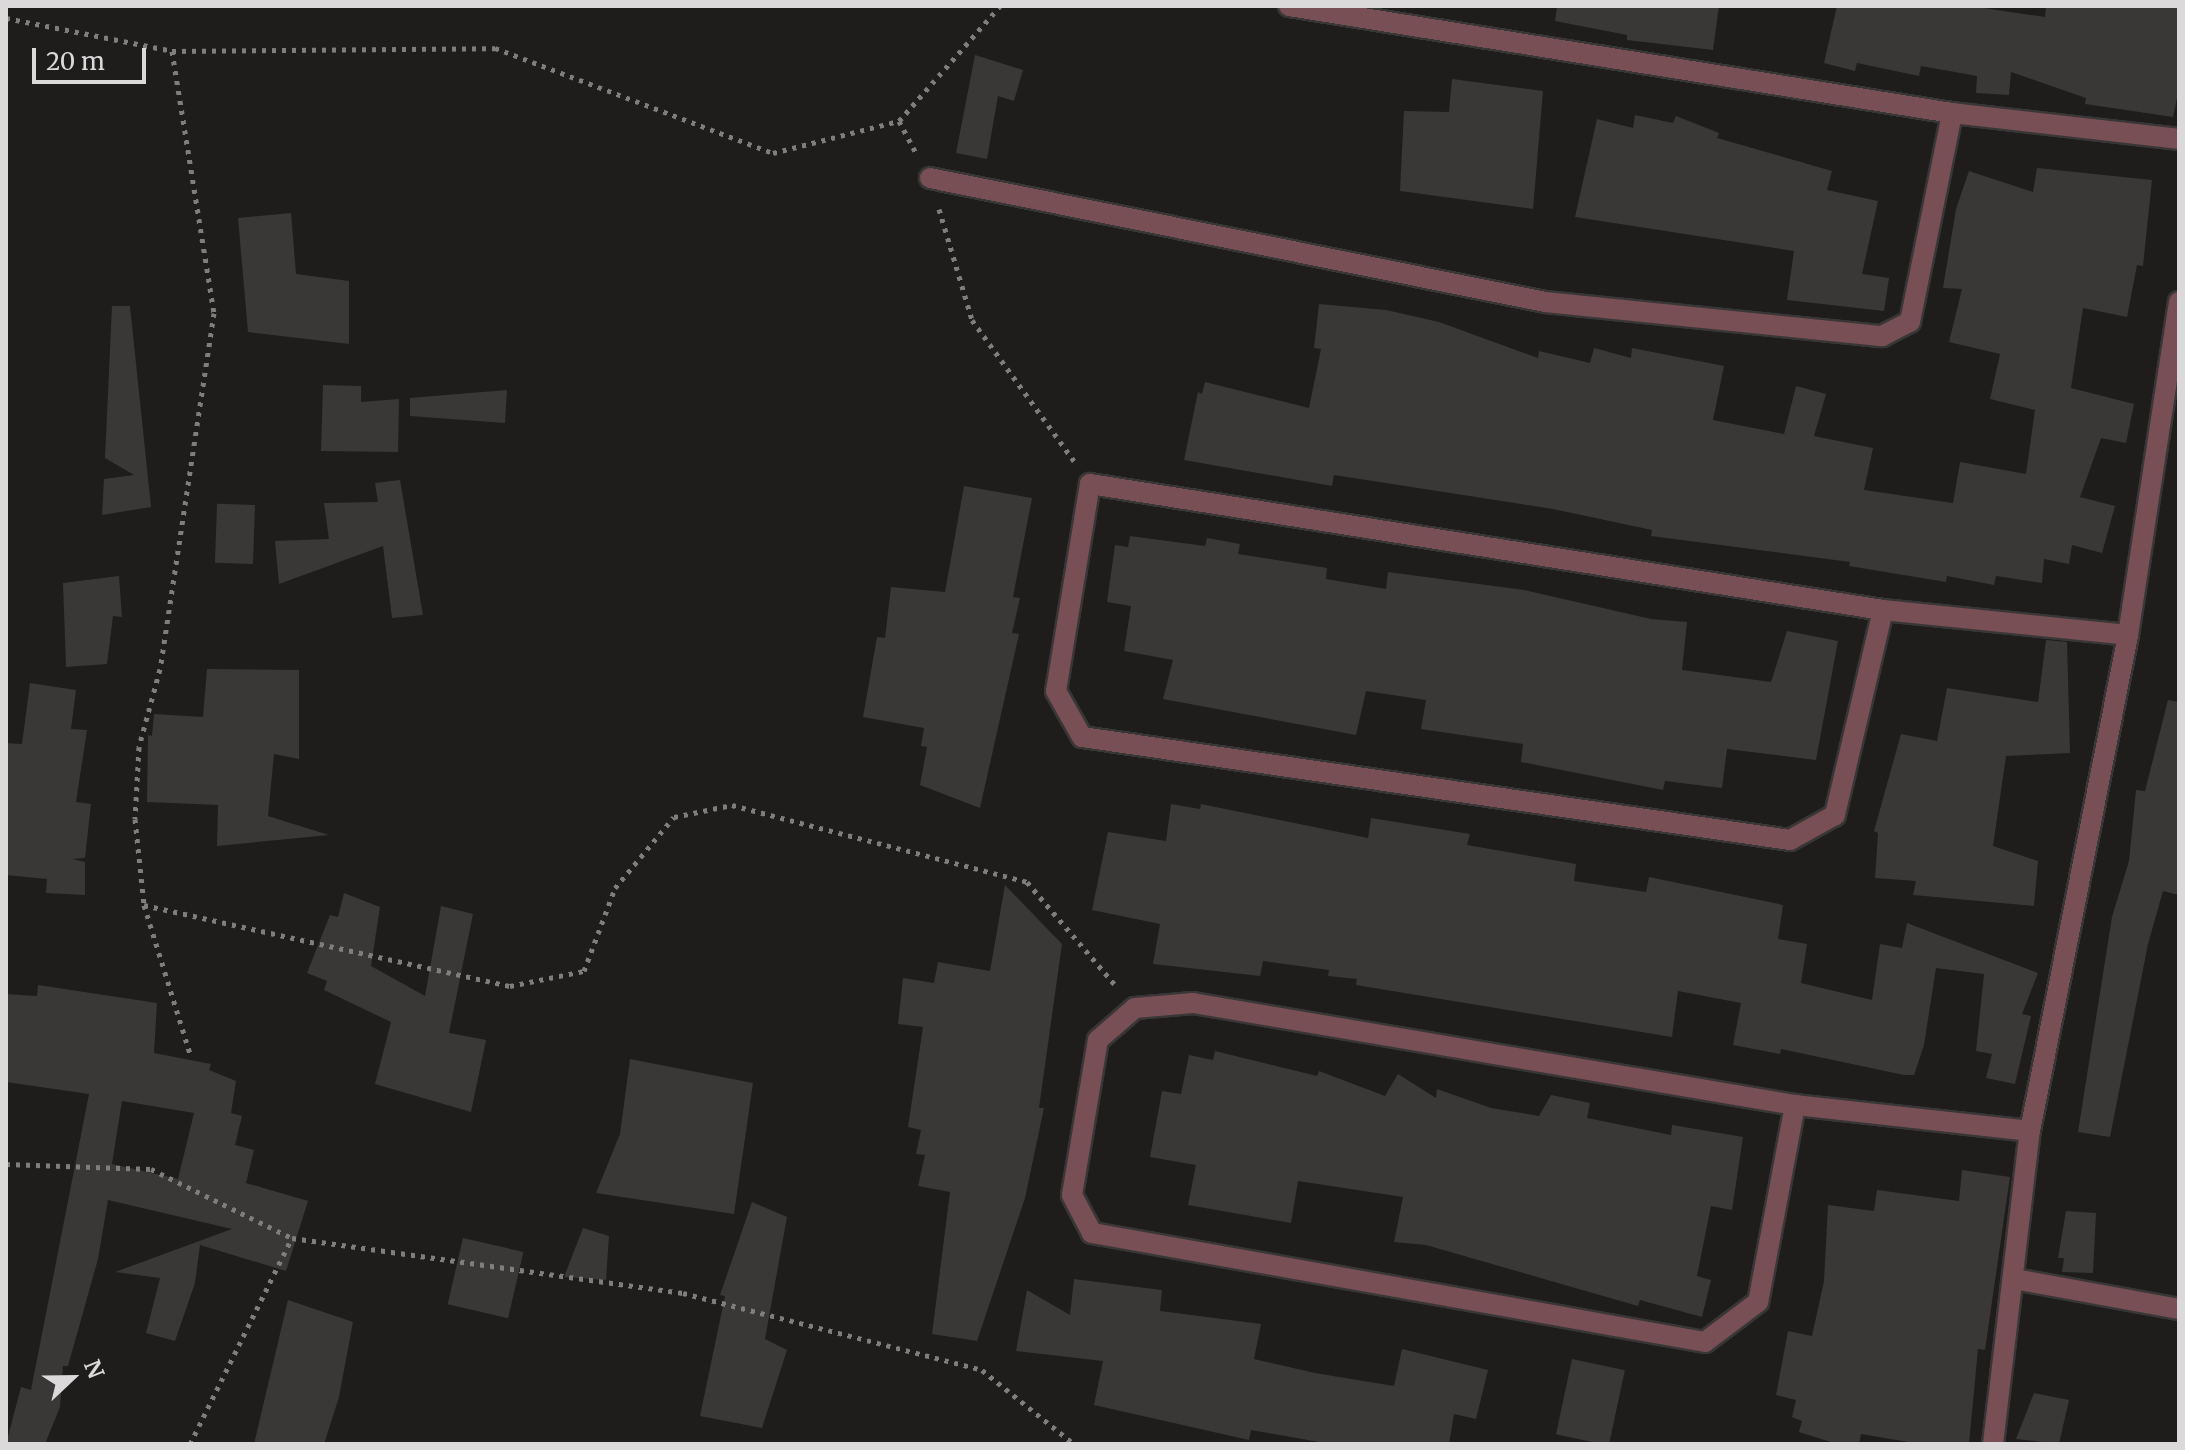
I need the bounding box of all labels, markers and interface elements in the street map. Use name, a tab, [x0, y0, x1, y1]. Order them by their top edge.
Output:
scale bar	[36, 32, 150, 82]
text: 20 m	[46, 46, 105, 77]
north arrow	[32, 1338, 112, 1418]
text: N	[78, 1356, 110, 1382]

